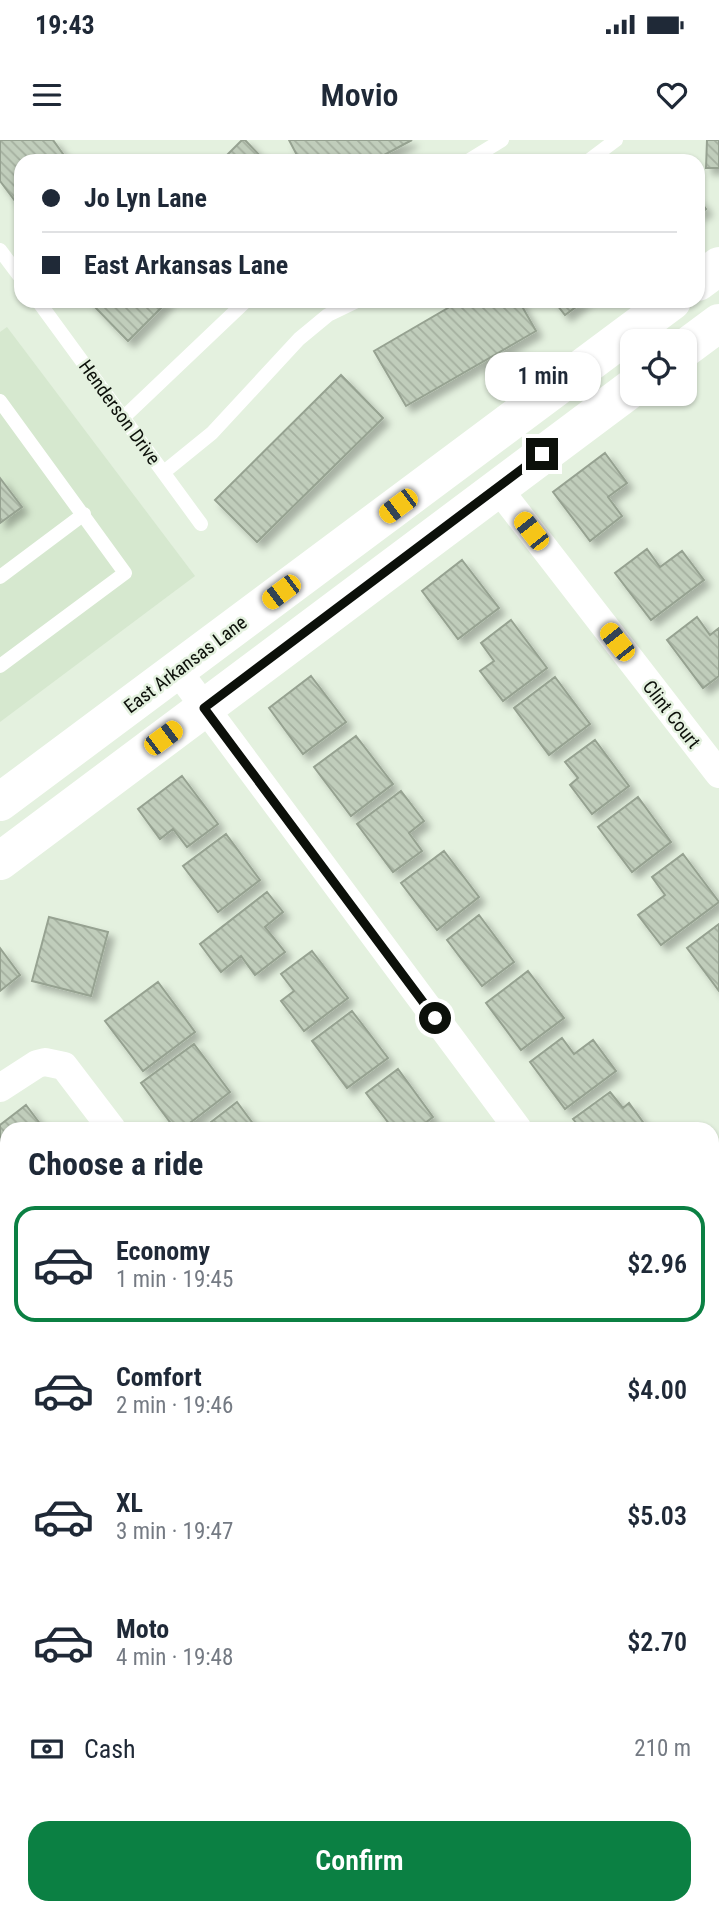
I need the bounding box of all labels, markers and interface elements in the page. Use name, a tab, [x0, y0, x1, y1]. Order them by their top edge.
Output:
text: 19:43	[35, 10, 95, 40]
icon: menu	[28, 76, 66, 114]
text: Movio	[321, 76, 399, 114]
icon: heart	[653, 76, 691, 114]
text: Jo Lyn Lane	[84, 183, 207, 213]
text: East Arkansas Lane	[84, 250, 288, 280]
map controls	[620, 329, 697, 406]
button: locate	[620, 329, 697, 406]
callout: 1 min	[484, 352, 600, 402]
street label: Henderson Drive	[74, 356, 165, 469]
text: 1 min	[518, 363, 568, 390]
route end	[526, 438, 558, 470]
car	[375, 485, 422, 527]
car	[510, 508, 553, 554]
car	[258, 571, 305, 613]
street label: East Arkansas Lane	[119, 611, 251, 718]
car	[596, 619, 639, 665]
street label: Clint Court	[638, 676, 705, 753]
car	[140, 717, 187, 759]
route start	[419, 1002, 451, 1034]
text: Choose a ride	[28, 1145, 203, 1183]
icon: car	[32, 1233, 95, 1296]
text: Economy	[116, 1236, 210, 1266]
text: $2.96	[627, 1249, 687, 1279]
text: 1 min · 19:45	[116, 1266, 233, 1293]
icon: car	[32, 1359, 95, 1422]
text: Comfort	[116, 1362, 202, 1392]
text: $4.00	[627, 1375, 687, 1405]
text: 2 min · 19:46	[116, 1392, 233, 1419]
icon: car	[32, 1485, 95, 1548]
text: XL	[116, 1488, 143, 1518]
text: $5.03	[627, 1501, 687, 1531]
text: 3 min · 19:47	[116, 1518, 233, 1545]
icon: car	[32, 1611, 95, 1674]
text: Moto	[116, 1614, 169, 1644]
text: $2.70	[627, 1627, 687, 1657]
text: 4 min · 19:48	[116, 1644, 233, 1671]
icon: cash	[28, 1730, 66, 1768]
text: Cash	[84, 1734, 136, 1764]
text: 210 m	[634, 1735, 691, 1762]
button: Confirm	[28, 1821, 691, 1901]

